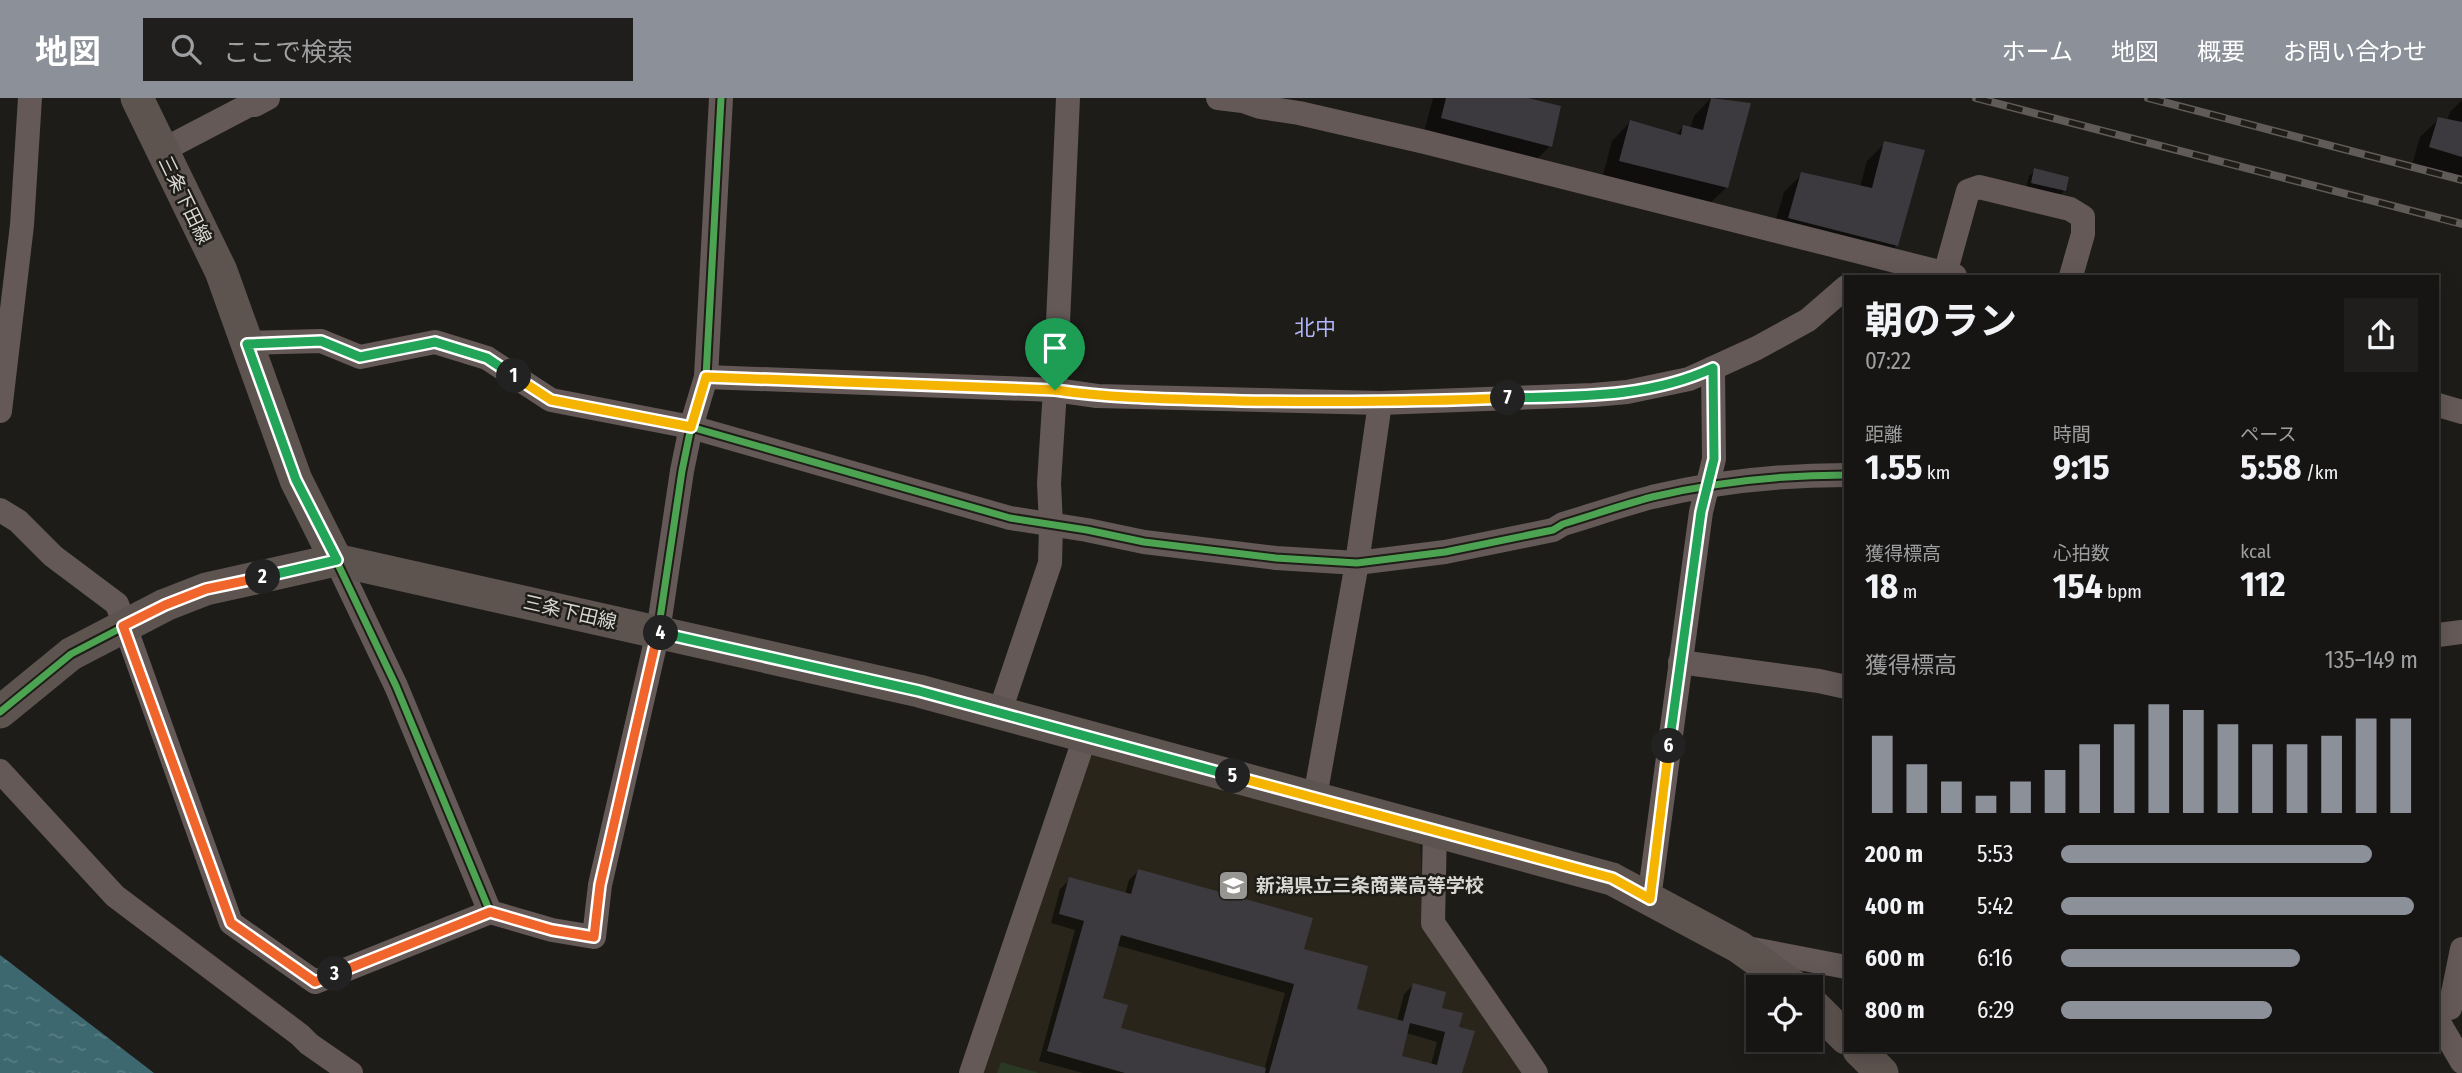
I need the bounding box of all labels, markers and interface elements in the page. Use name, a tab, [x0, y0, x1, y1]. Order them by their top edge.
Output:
search box	[143, 18, 633, 81]
icon: search	[167, 30, 205, 68]
text: 地図	[35, 32, 101, 72]
text: ここで検索	[223, 37, 353, 68]
text: ホーム	[2002, 38, 2073, 66]
text: 地図	[2111, 38, 2159, 66]
text: 概要	[2197, 38, 2245, 66]
text: お問い合わせ	[2283, 38, 2427, 66]
street label: 三条下田線	[154, 152, 216, 248]
text: 朝のラン	[1865, 298, 2017, 344]
button: share	[2344, 298, 2418, 372]
district label: 北中	[1294, 315, 1336, 341]
pin	[1025, 318, 1085, 390]
icon: arrive	[1036, 329, 1074, 367]
text: 07:22	[1865, 347, 1911, 375]
pin: 1	[496, 358, 532, 394]
text: 1	[509, 364, 518, 387]
pin: 7	[1490, 380, 1526, 416]
text: 7	[1503, 386, 1512, 409]
text: 距離	[1865, 423, 1903, 446]
text: 時間	[2053, 423, 2091, 446]
text: ペース	[2240, 423, 2296, 446]
text: 1.55	[1865, 446, 1922, 488]
text: 9:15	[2053, 446, 2110, 488]
text: 5:58	[2240, 446, 2301, 488]
text: km	[1922, 461, 1950, 484]
text: /km	[2301, 461, 2338, 484]
text: kcal	[2240, 540, 2271, 563]
text: 獲得標高	[1865, 542, 1941, 565]
text: 心拍数	[2053, 542, 2110, 565]
pin: 2	[246, 560, 280, 594]
text: 112	[2240, 563, 2286, 605]
text: 2	[258, 565, 267, 588]
text: 18	[1865, 565, 1898, 607]
text: 154	[2053, 565, 2103, 607]
text: m	[1898, 580, 1917, 603]
text: bpm	[2103, 580, 2142, 603]
street label: 三条下田線	[521, 590, 619, 634]
pin: 4	[644, 616, 678, 650]
text: 4	[656, 621, 665, 644]
text: 135–149 m	[2325, 646, 2418, 674]
text: 獲得標高	[1865, 651, 1957, 679]
pin: 6	[1652, 728, 1686, 764]
text: 6	[1664, 734, 1673, 757]
pin: 5	[1216, 758, 1250, 794]
text: 5	[1228, 764, 1237, 787]
text: 200 m	[1865, 840, 1923, 868]
text: 5:53	[1977, 840, 2013, 868]
school or university icon: 新潟県立三条商業高等学校	[1216, 868, 1250, 902]
place label: 新潟県立三条商業高等学校	[1256, 874, 1484, 897]
text: 400 m	[1865, 892, 1924, 920]
text: 5:42	[1977, 892, 2013, 920]
text: 600 m	[1865, 944, 1924, 972]
text: 6:16	[1977, 944, 2013, 972]
pin: 3	[318, 956, 352, 992]
text: 3	[330, 962, 339, 985]
map controls	[1746, 975, 1823, 1052]
button: locate	[1746, 975, 1823, 1052]
text: 800 m	[1865, 996, 1925, 1024]
text: 6:29	[1977, 996, 2014, 1024]

